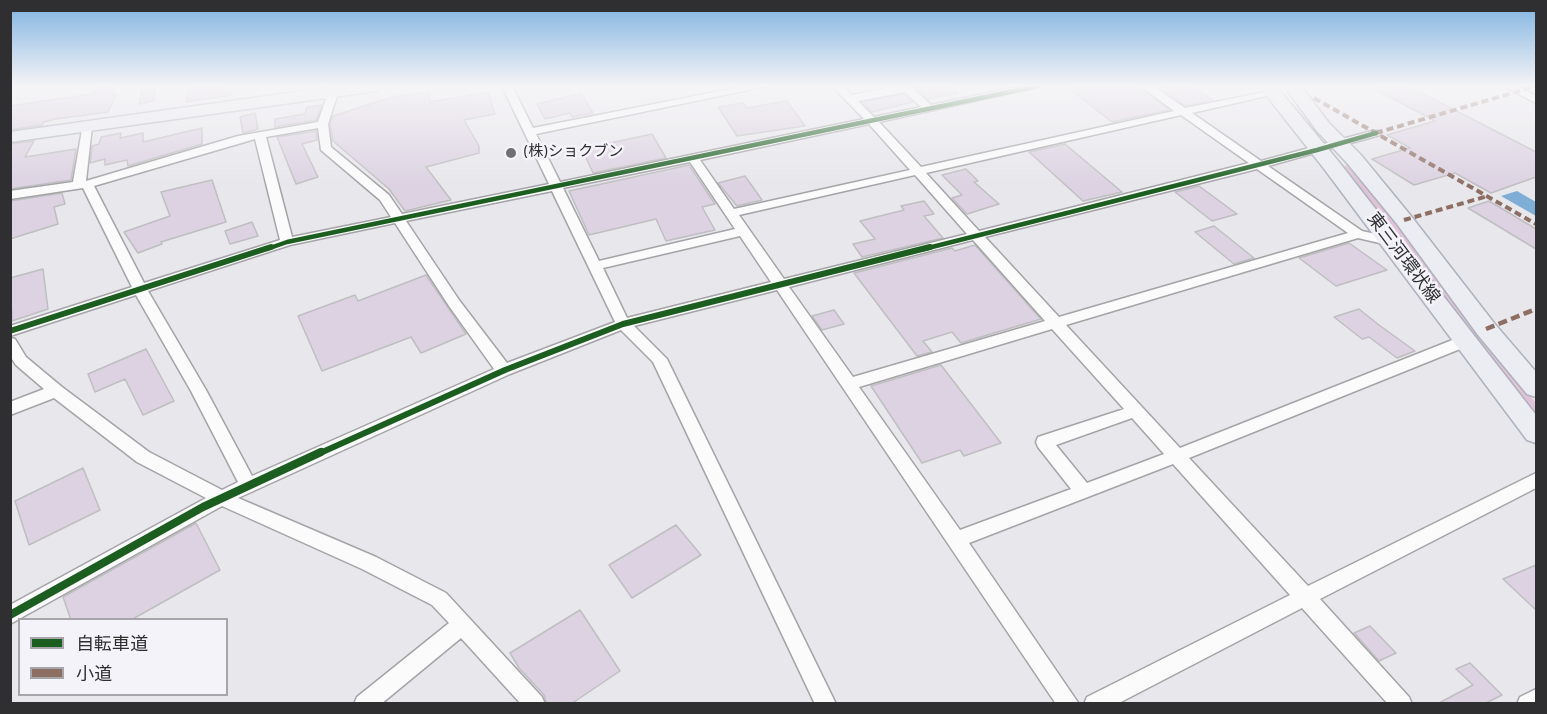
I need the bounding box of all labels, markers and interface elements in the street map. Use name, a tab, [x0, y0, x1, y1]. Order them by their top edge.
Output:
place label: (株)ショクブン	[523, 144, 623, 162]
marker: (株)ショクブン	[504, 146, 518, 160]
street label: 東三河環状線	[1361, 209, 1443, 309]
legend	[18, 618, 228, 696]
text: 自転車道	[76, 634, 148, 657]
text: 小道	[76, 664, 112, 687]

